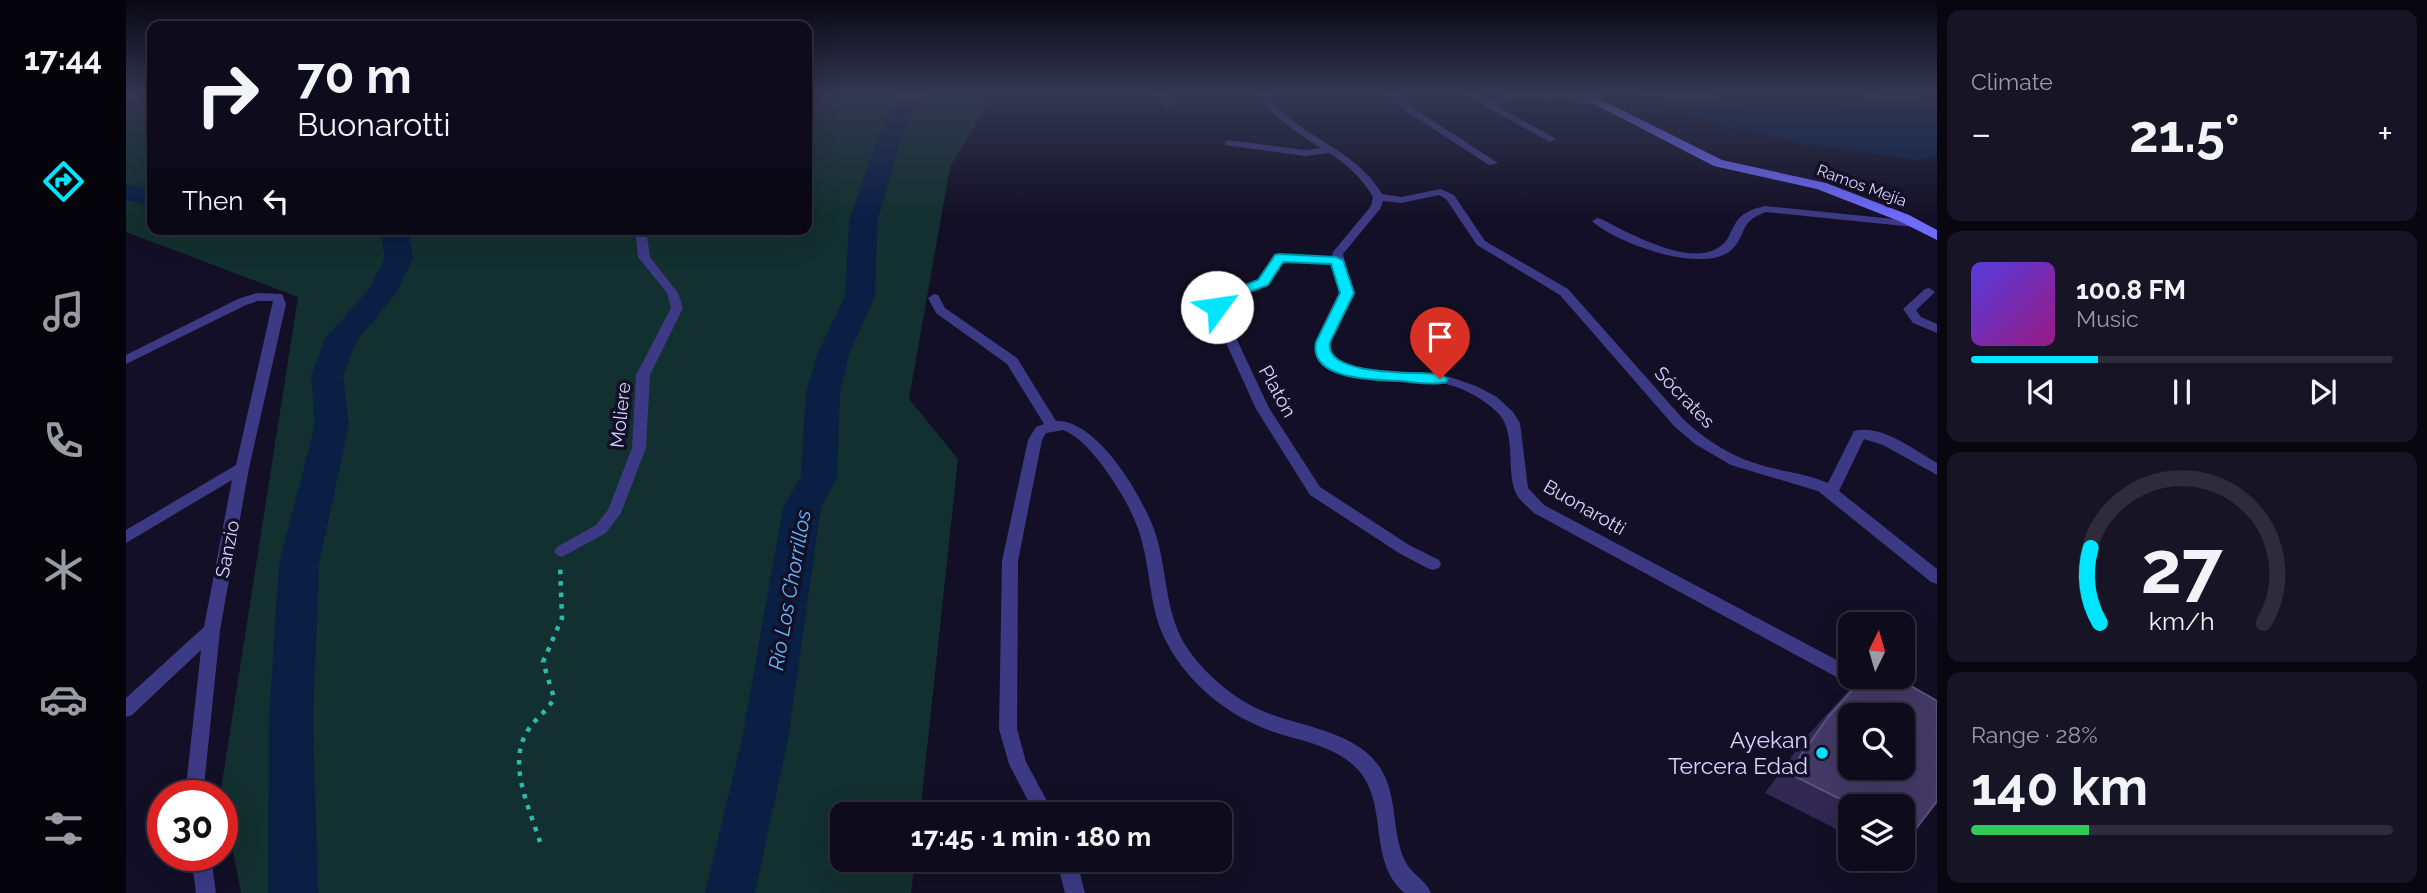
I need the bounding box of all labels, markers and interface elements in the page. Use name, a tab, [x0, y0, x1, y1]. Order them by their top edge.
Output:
text: 17:44	[24, 40, 102, 77]
text: 70 m	[297, 47, 412, 104]
icon: right	[182, 49, 273, 140]
text: Climate	[1971, 68, 2053, 95]
text: 21.5°	[2129, 103, 2240, 164]
text: Buonarotti	[297, 106, 450, 143]
text: −	[1971, 111, 1991, 156]
text: +	[2377, 111, 2393, 156]
icon: directions	[39, 157, 88, 206]
street label: Ramos Mejía	[1814, 160, 1909, 211]
icon: left	[257, 182, 295, 220]
text: Then	[182, 186, 243, 216]
position arrow	[1180, 270, 1254, 344]
text: 100.8 FM	[2076, 275, 2186, 305]
icon: music	[39, 287, 88, 336]
text: Music	[2076, 305, 2139, 332]
pin	[1410, 307, 1470, 379]
icon: arrive	[1421, 318, 1459, 356]
street label: Platón	[1255, 361, 1301, 421]
street label: Sócrates	[1650, 362, 1720, 432]
icon: previous	[2022, 373, 2060, 411]
icon: pause	[2163, 373, 2201, 411]
icon: next	[2304, 373, 2342, 411]
street label: Moliere	[606, 381, 634, 449]
icon: phone	[39, 416, 88, 465]
street label: Buonarotti	[1540, 475, 1630, 539]
water label: Río Los Chorrillos	[763, 508, 816, 672]
street label: Sanzio	[211, 519, 243, 579]
text: 27	[2141, 525, 2223, 610]
icon: climate	[39, 545, 88, 594]
text: km/h	[2149, 606, 2215, 636]
north arrow	[1838, 612, 1914, 690]
map controls	[1838, 612, 1915, 871]
icon: car	[39, 675, 88, 724]
button: search	[1838, 703, 1915, 780]
text: Range · 28%	[1971, 721, 2098, 748]
place label: Ayekan Tercera Edad	[1668, 726, 1808, 779]
marker: Ayekan Tercera Edad	[1814, 745, 1830, 761]
text: 140 km	[1971, 756, 2148, 817]
speed limit sign: 30	[147, 780, 238, 871]
button: layers	[1838, 794, 1915, 871]
icon: filters	[39, 804, 88, 853]
text: 17:45 · 1 min · 180 m	[911, 822, 1151, 852]

